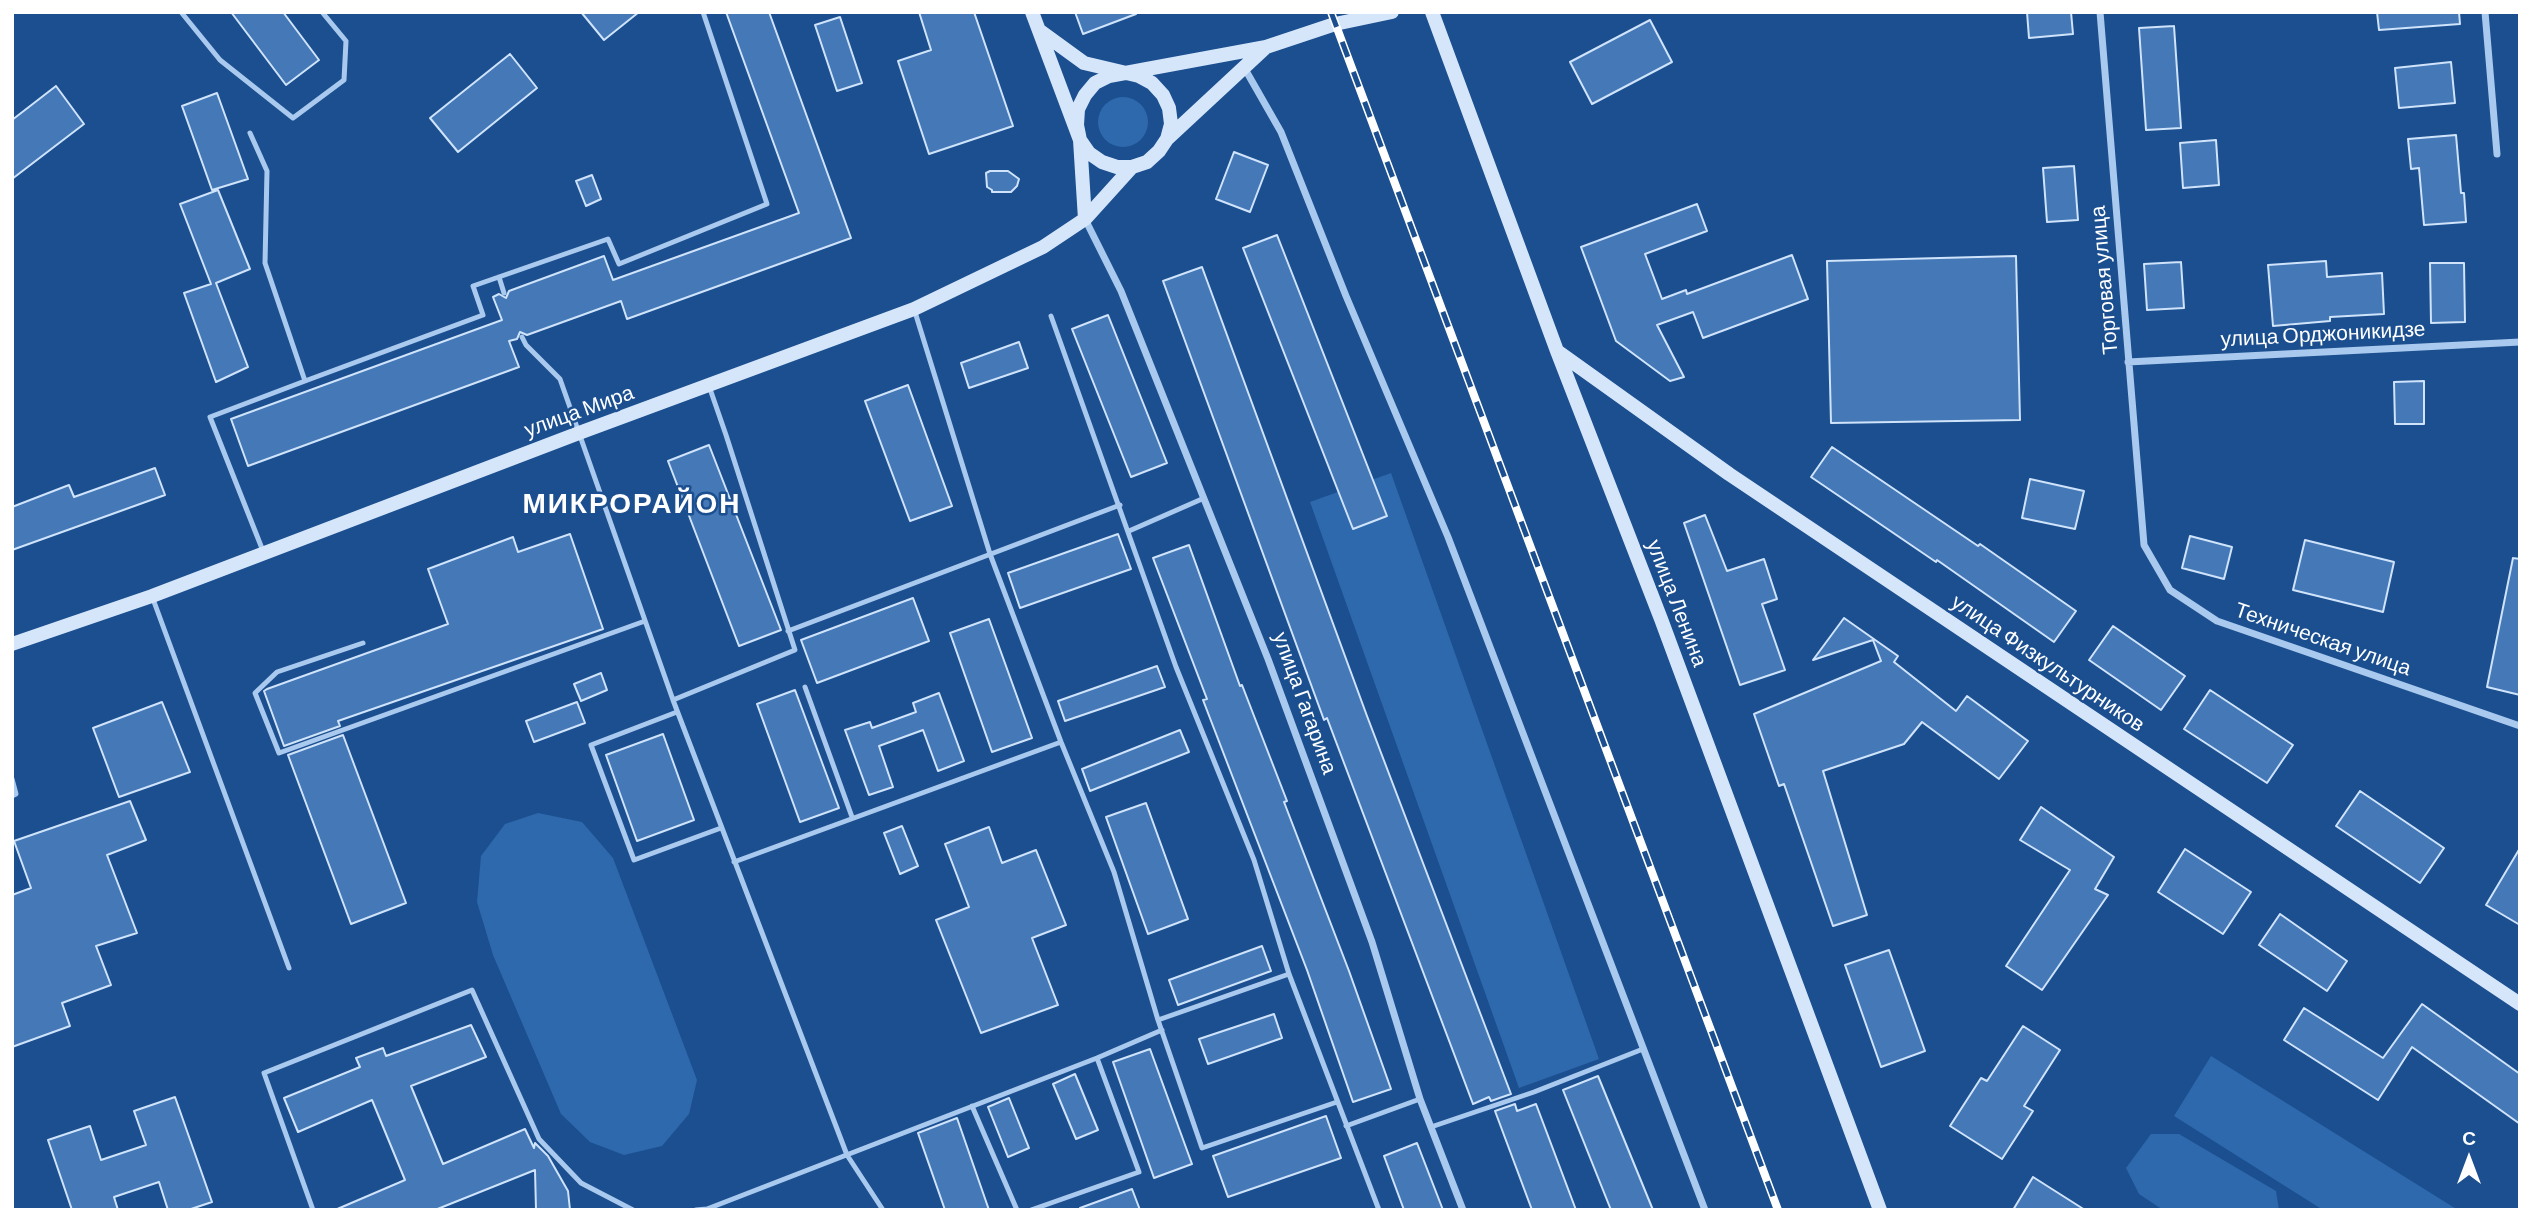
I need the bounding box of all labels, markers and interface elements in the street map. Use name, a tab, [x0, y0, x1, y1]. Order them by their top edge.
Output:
street label: Торговая улица	[2085, 205, 2123, 355]
street label: улица Орджоникидзе	[2220, 316, 2426, 352]
street label: улица Мира	[521, 380, 637, 442]
district label: МИКРОРАЙОН	[524, 487, 740, 521]
street label: улица Ленина	[1641, 536, 1713, 670]
street label: улица Физкультурников	[1947, 589, 2149, 737]
street label: Техническая улица	[2232, 597, 2414, 681]
street label: улица Гагарина	[1268, 629, 1342, 777]
north arrow	[2434, 1124, 2504, 1194]
text: С	[2462, 1126, 2476, 1149]

